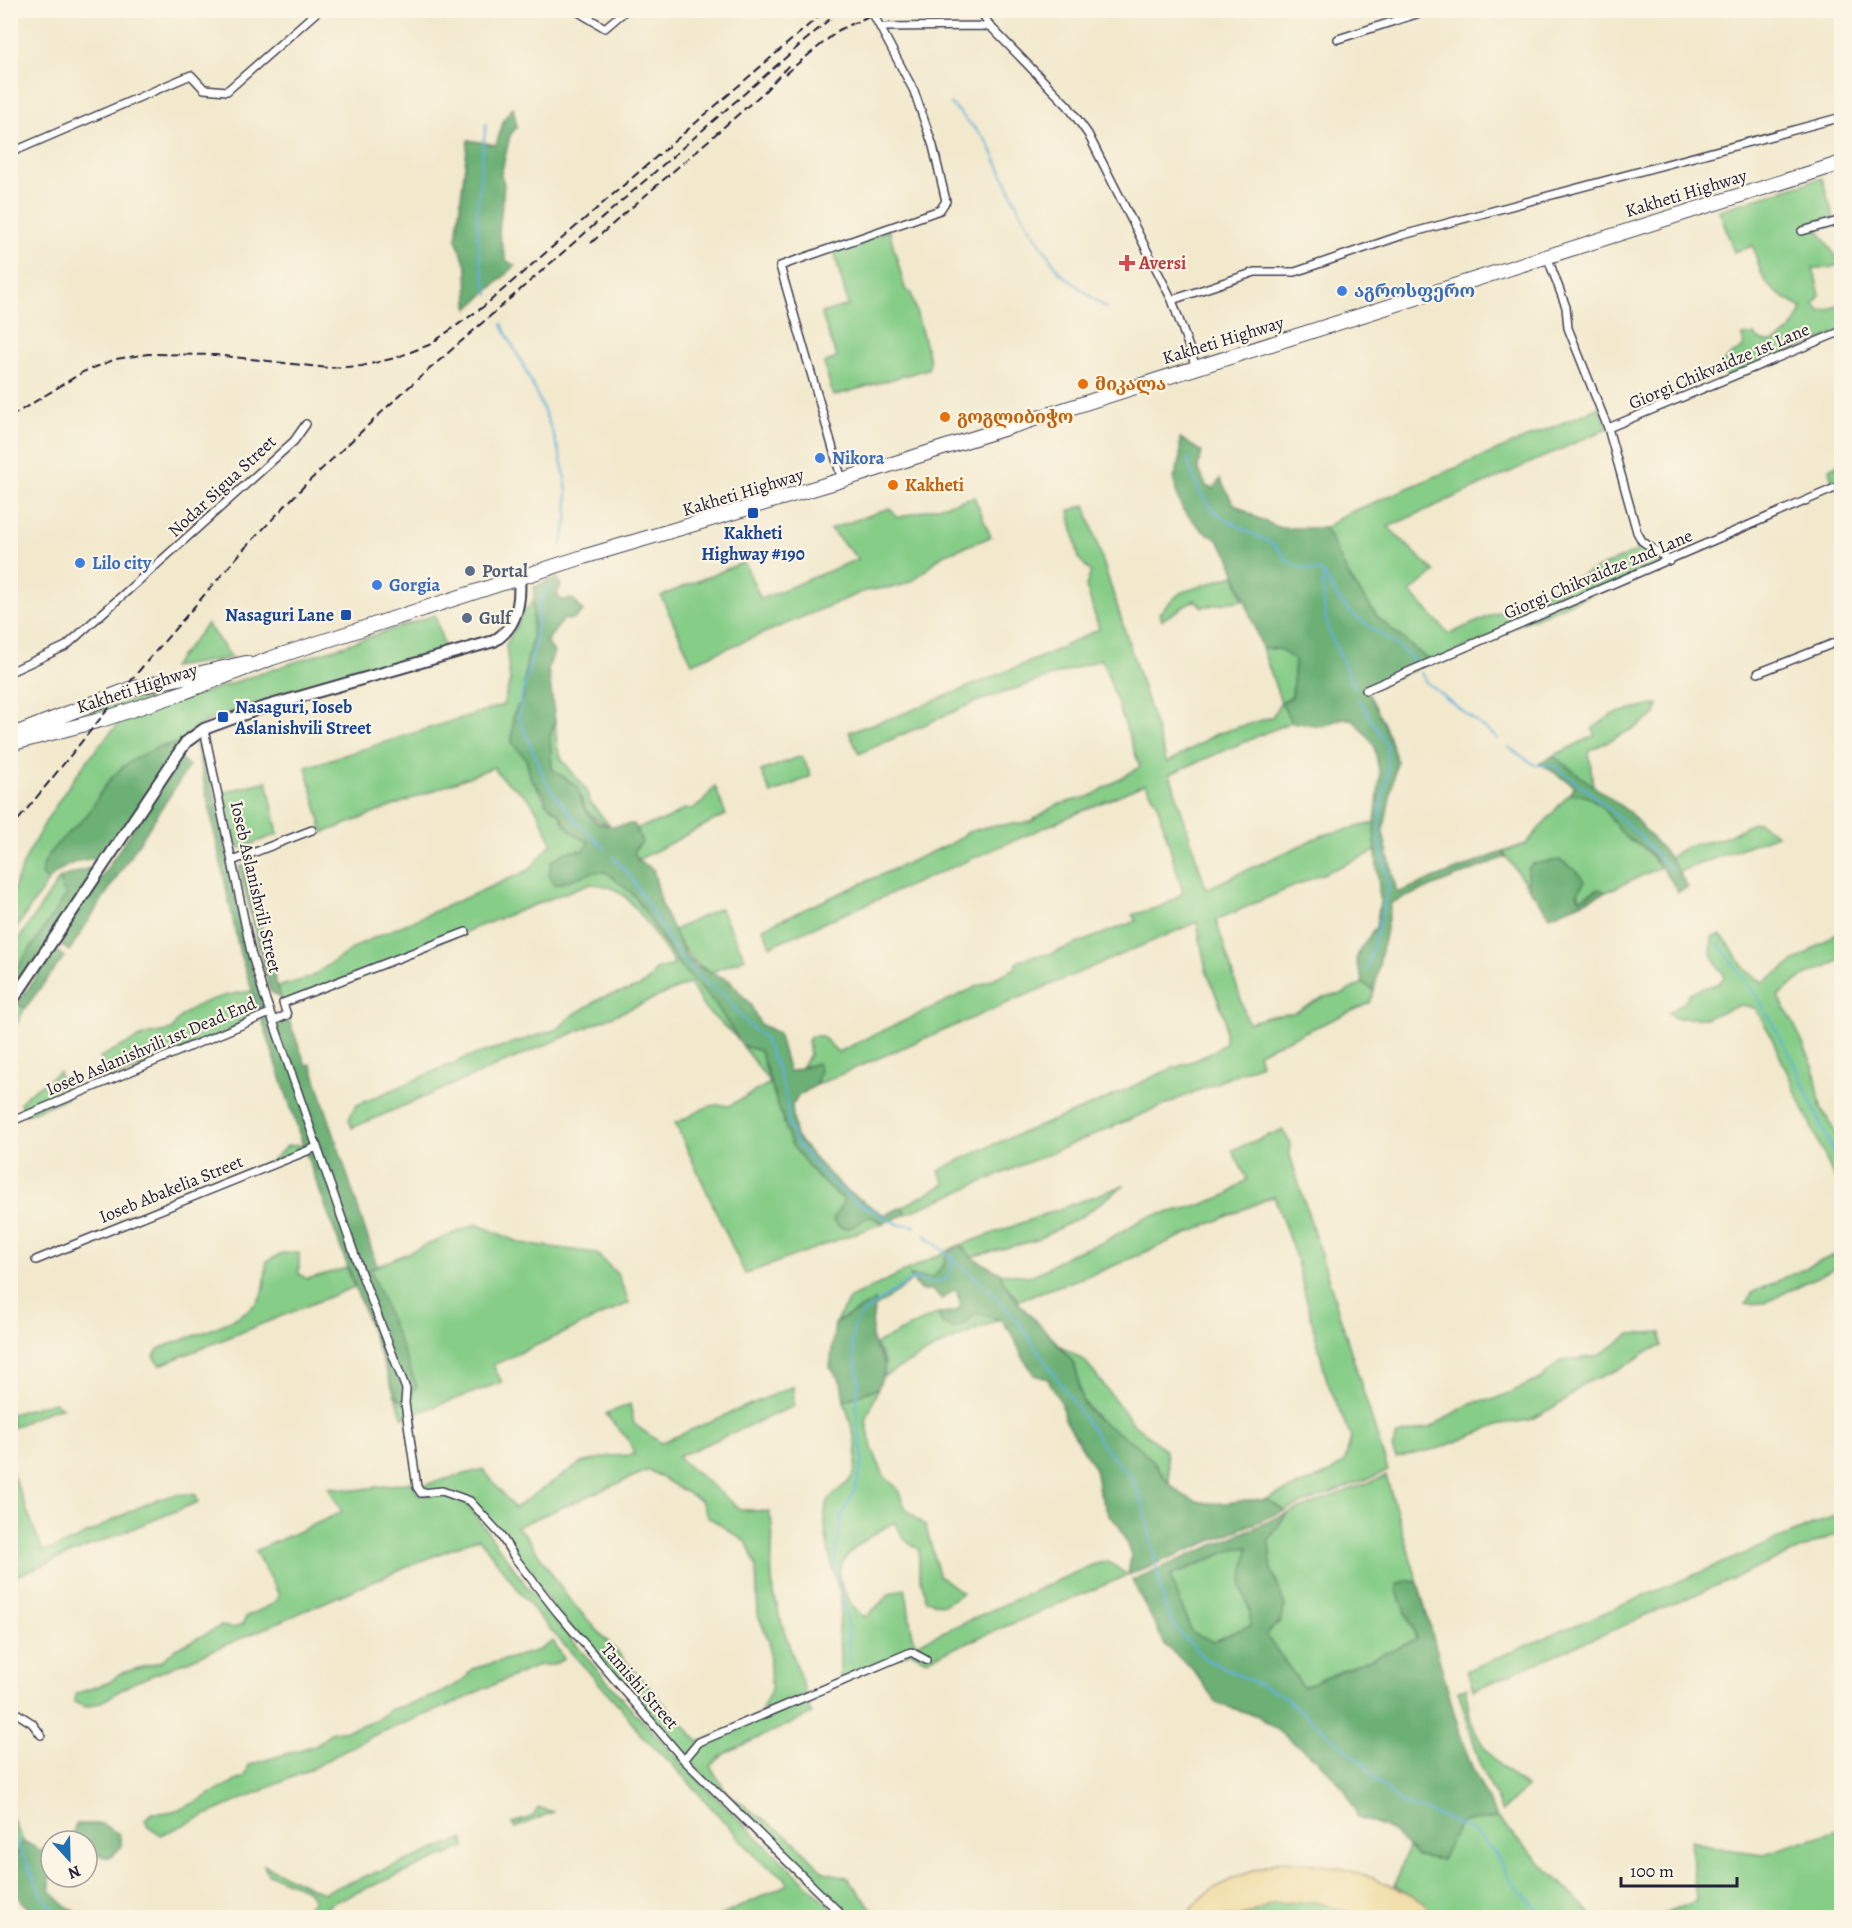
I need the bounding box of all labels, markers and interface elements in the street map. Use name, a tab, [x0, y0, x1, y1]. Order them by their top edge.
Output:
street label: Kakheti Highway	[1622, 163, 1751, 223]
place label: Aversi	[1138, 251, 1186, 275]
marker: Aversi	[1120, 256, 1134, 270]
place label: აგროსფერო	[1354, 279, 1475, 303]
marker: აგროსფერო	[1335, 284, 1349, 298]
street label: Kakheti Highway	[1159, 310, 1288, 370]
street label: Giorgi Chikvaidze 1st Lane	[1625, 317, 1813, 415]
place label: მიკალა	[1095, 372, 1166, 396]
marker: მიკალა	[1076, 377, 1090, 391]
place label: გოგლიბიჭო	[957, 405, 1073, 429]
marker: გოგლიბიჭო	[938, 410, 952, 424]
street label: Nodar Sigua Street	[163, 430, 281, 542]
place label: Nikora	[832, 446, 885, 470]
marker: Nikora	[813, 451, 827, 465]
street label: Kakheti Highway	[679, 462, 808, 522]
place label: Kakheti	[905, 473, 964, 497]
marker: Kakheti	[886, 478, 900, 492]
marker: Kakheti Highway #190	[746, 506, 760, 520]
place label: Kakheti Highway #190	[701, 521, 805, 566]
street label: Giorgi Chikvaidze 2nd Lane	[1500, 523, 1696, 625]
place label: Lilo city	[92, 551, 152, 575]
marker: Lilo city	[73, 556, 87, 570]
place label: Portal	[482, 559, 528, 583]
marker: Portal	[463, 564, 477, 578]
place label: Gorgia	[389, 573, 441, 597]
marker: Gorgia	[370, 578, 384, 592]
place label: Nasaguri Lane	[225, 603, 334, 627]
place label: Gulf	[479, 606, 514, 630]
marker: Nasaguri Lane	[339, 608, 353, 622]
marker: Gulf	[460, 611, 474, 625]
street label: Kakheti Highway	[73, 657, 202, 719]
place label: Nasaguri, Ioseb Aslanishvili Street	[234, 695, 372, 740]
marker: Nasaguri, Ioseb Aslanishvili Street	[216, 710, 230, 724]
street label: Ioseb Aslanishvili Street	[225, 799, 287, 975]
street label: Ioseb Aslanishvili 1st Dead End	[42, 991, 260, 1101]
street label: Ioseb Abakelia Street	[96, 1149, 247, 1229]
street label: Tamishi Street	[596, 1638, 684, 1734]
north arrow	[39, 1829, 99, 1889]
scale bar	[1621, 1850, 1736, 1888]
text: 100 m	[1630, 1859, 1674, 1883]
text: N	[64, 1860, 84, 1884]

